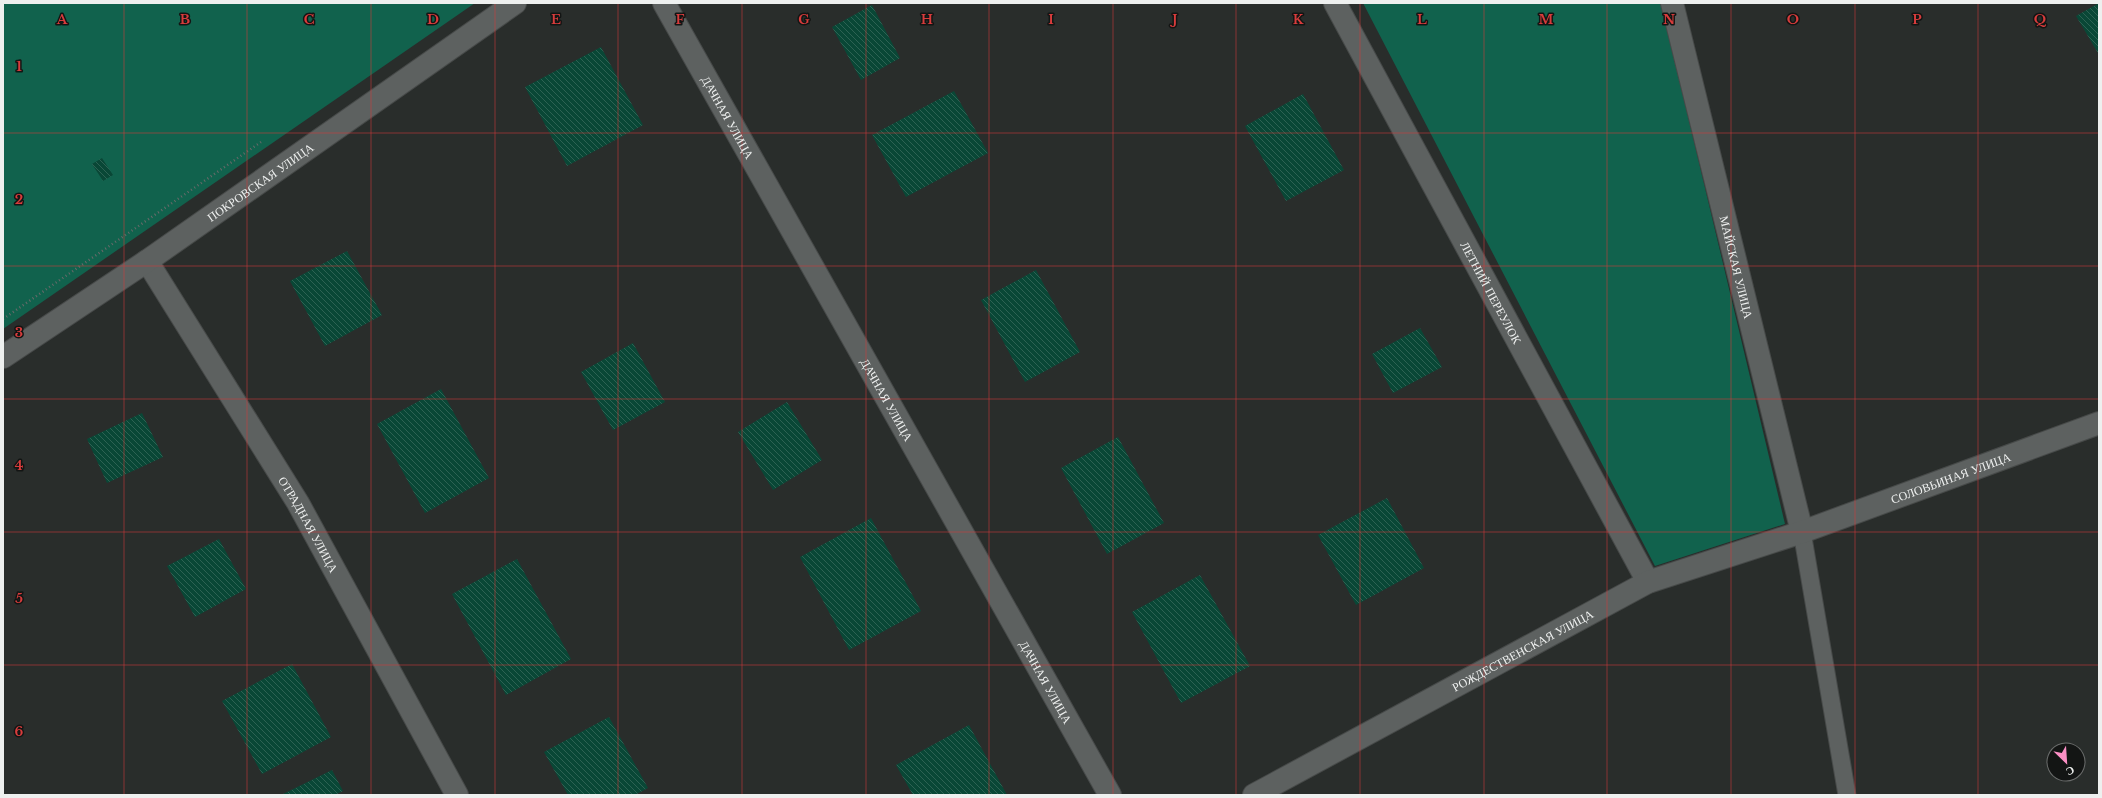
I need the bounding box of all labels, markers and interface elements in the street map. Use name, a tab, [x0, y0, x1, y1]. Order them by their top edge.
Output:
text: A	[56, 11, 68, 28]
text: B	[180, 11, 190, 28]
text: C	[304, 11, 315, 28]
text: D	[427, 11, 439, 28]
text: E	[551, 11, 561, 28]
text: F	[676, 11, 685, 28]
text: G	[798, 11, 810, 28]
text: H	[921, 11, 933, 28]
text: I	[1048, 11, 1054, 28]
text: J	[1169, 11, 1178, 28]
text: K	[1293, 11, 1304, 28]
text: L	[1417, 11, 1427, 28]
text: M	[1539, 11, 1554, 28]
text: N	[1663, 11, 1675, 28]
text: O	[1787, 11, 1799, 28]
text: P	[1912, 11, 1922, 28]
text: Q	[2034, 11, 2047, 28]
text: 1	[16, 58, 22, 75]
street label: ДАЧНАЯ УЛИЦА	[699, 73, 758, 162]
street label: ПОКРОВСКАЯ УЛИЦА	[204, 139, 316, 224]
text: 2	[15, 191, 23, 208]
street label: МАЙСКАЯ УЛИЦА	[1717, 214, 1757, 320]
street label: ЛЕТНИЙ ПЕРЕУЛОК	[1458, 239, 1526, 347]
text: 3	[15, 324, 23, 341]
street label: ДАЧНАЯ УЛИЦА	[858, 355, 917, 444]
street label: СОЛОВЬИНАЯ УЛИЦА	[1888, 449, 2013, 506]
text: 4	[15, 457, 24, 474]
street label: ОТРАДНАЯ УЛИЦА	[276, 473, 342, 575]
text: 5	[15, 590, 23, 607]
street label: РОЖДЕСТВЕНСКАЯ УЛИЦА	[1449, 606, 1596, 694]
street label: ДАЧНАЯ УЛИЦА	[1017, 638, 1076, 726]
text: 6	[15, 723, 24, 740]
north arrow	[2046, 742, 2086, 782]
text: С	[2064, 763, 2077, 779]

